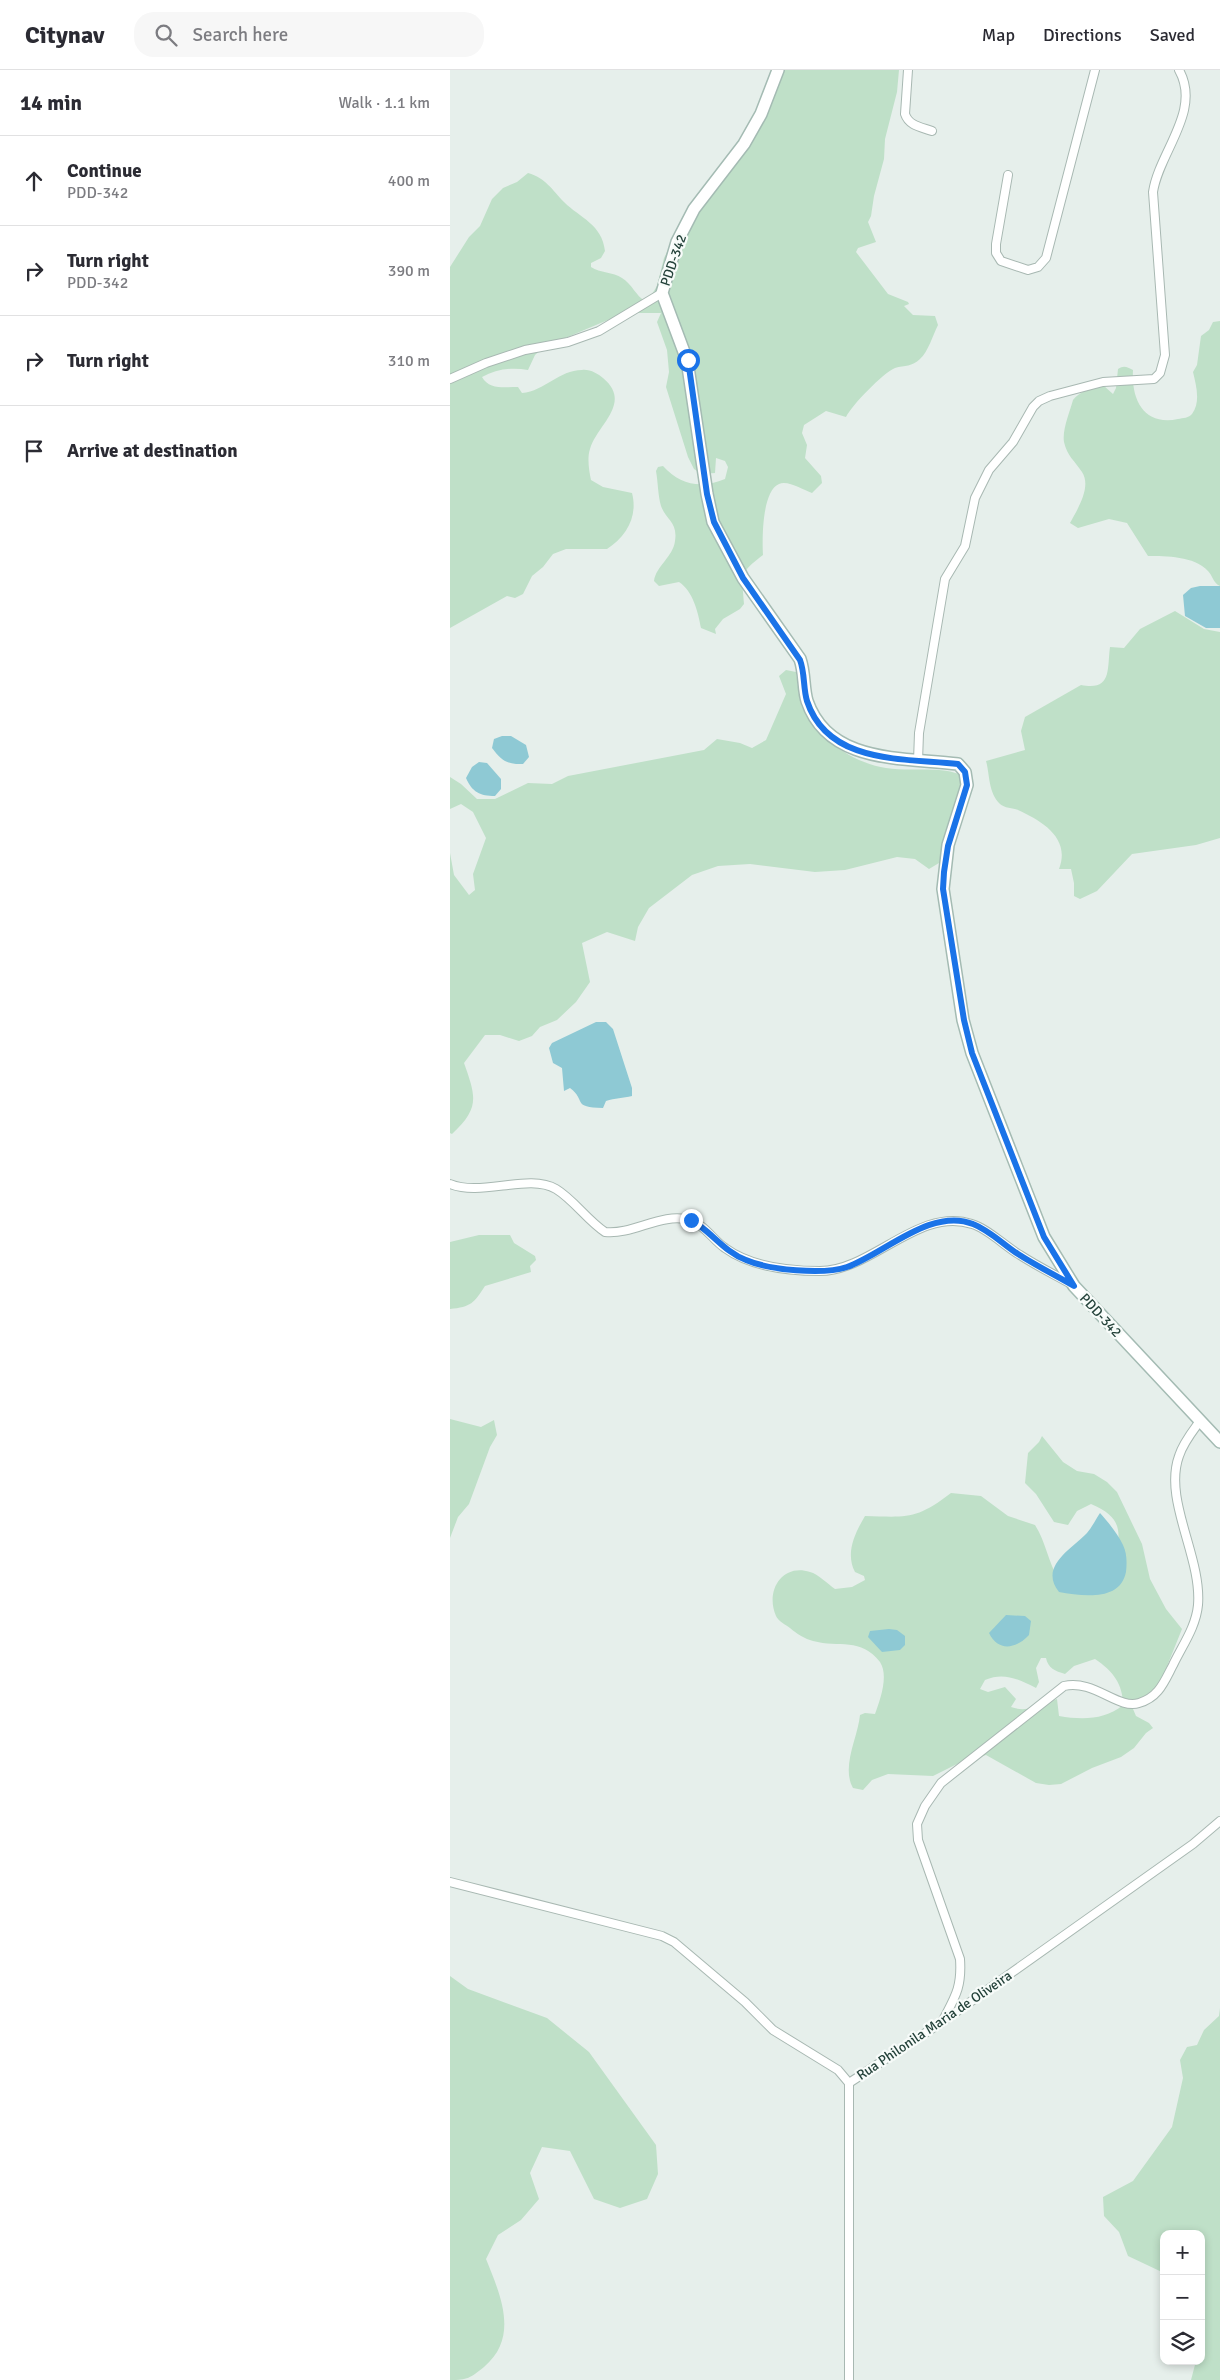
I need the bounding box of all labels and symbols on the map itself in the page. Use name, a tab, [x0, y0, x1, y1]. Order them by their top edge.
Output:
street label: PDD-342	[657, 232, 690, 288]
route start	[677, 349, 700, 372]
route end	[680, 1209, 703, 1232]
street label: PDD-342	[1076, 1290, 1125, 1341]
street label: Rua Philonila Maria de Oliveira	[853, 1967, 1015, 2084]

